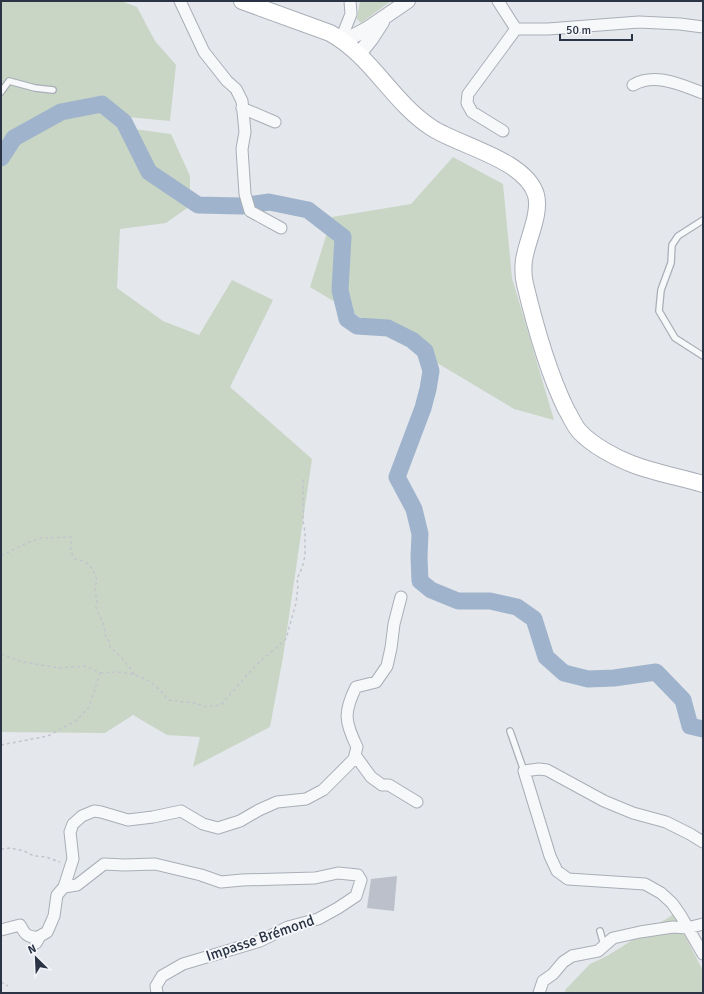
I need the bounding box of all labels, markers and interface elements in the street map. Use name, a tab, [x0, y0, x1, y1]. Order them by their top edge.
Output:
scale bar	[560, 16, 632, 42]
text: 50 m	[566, 23, 591, 38]
street label: Impasse Brémond	[203, 911, 317, 965]
north arrow	[16, 938, 56, 978]
text: N	[26, 942, 38, 957]

